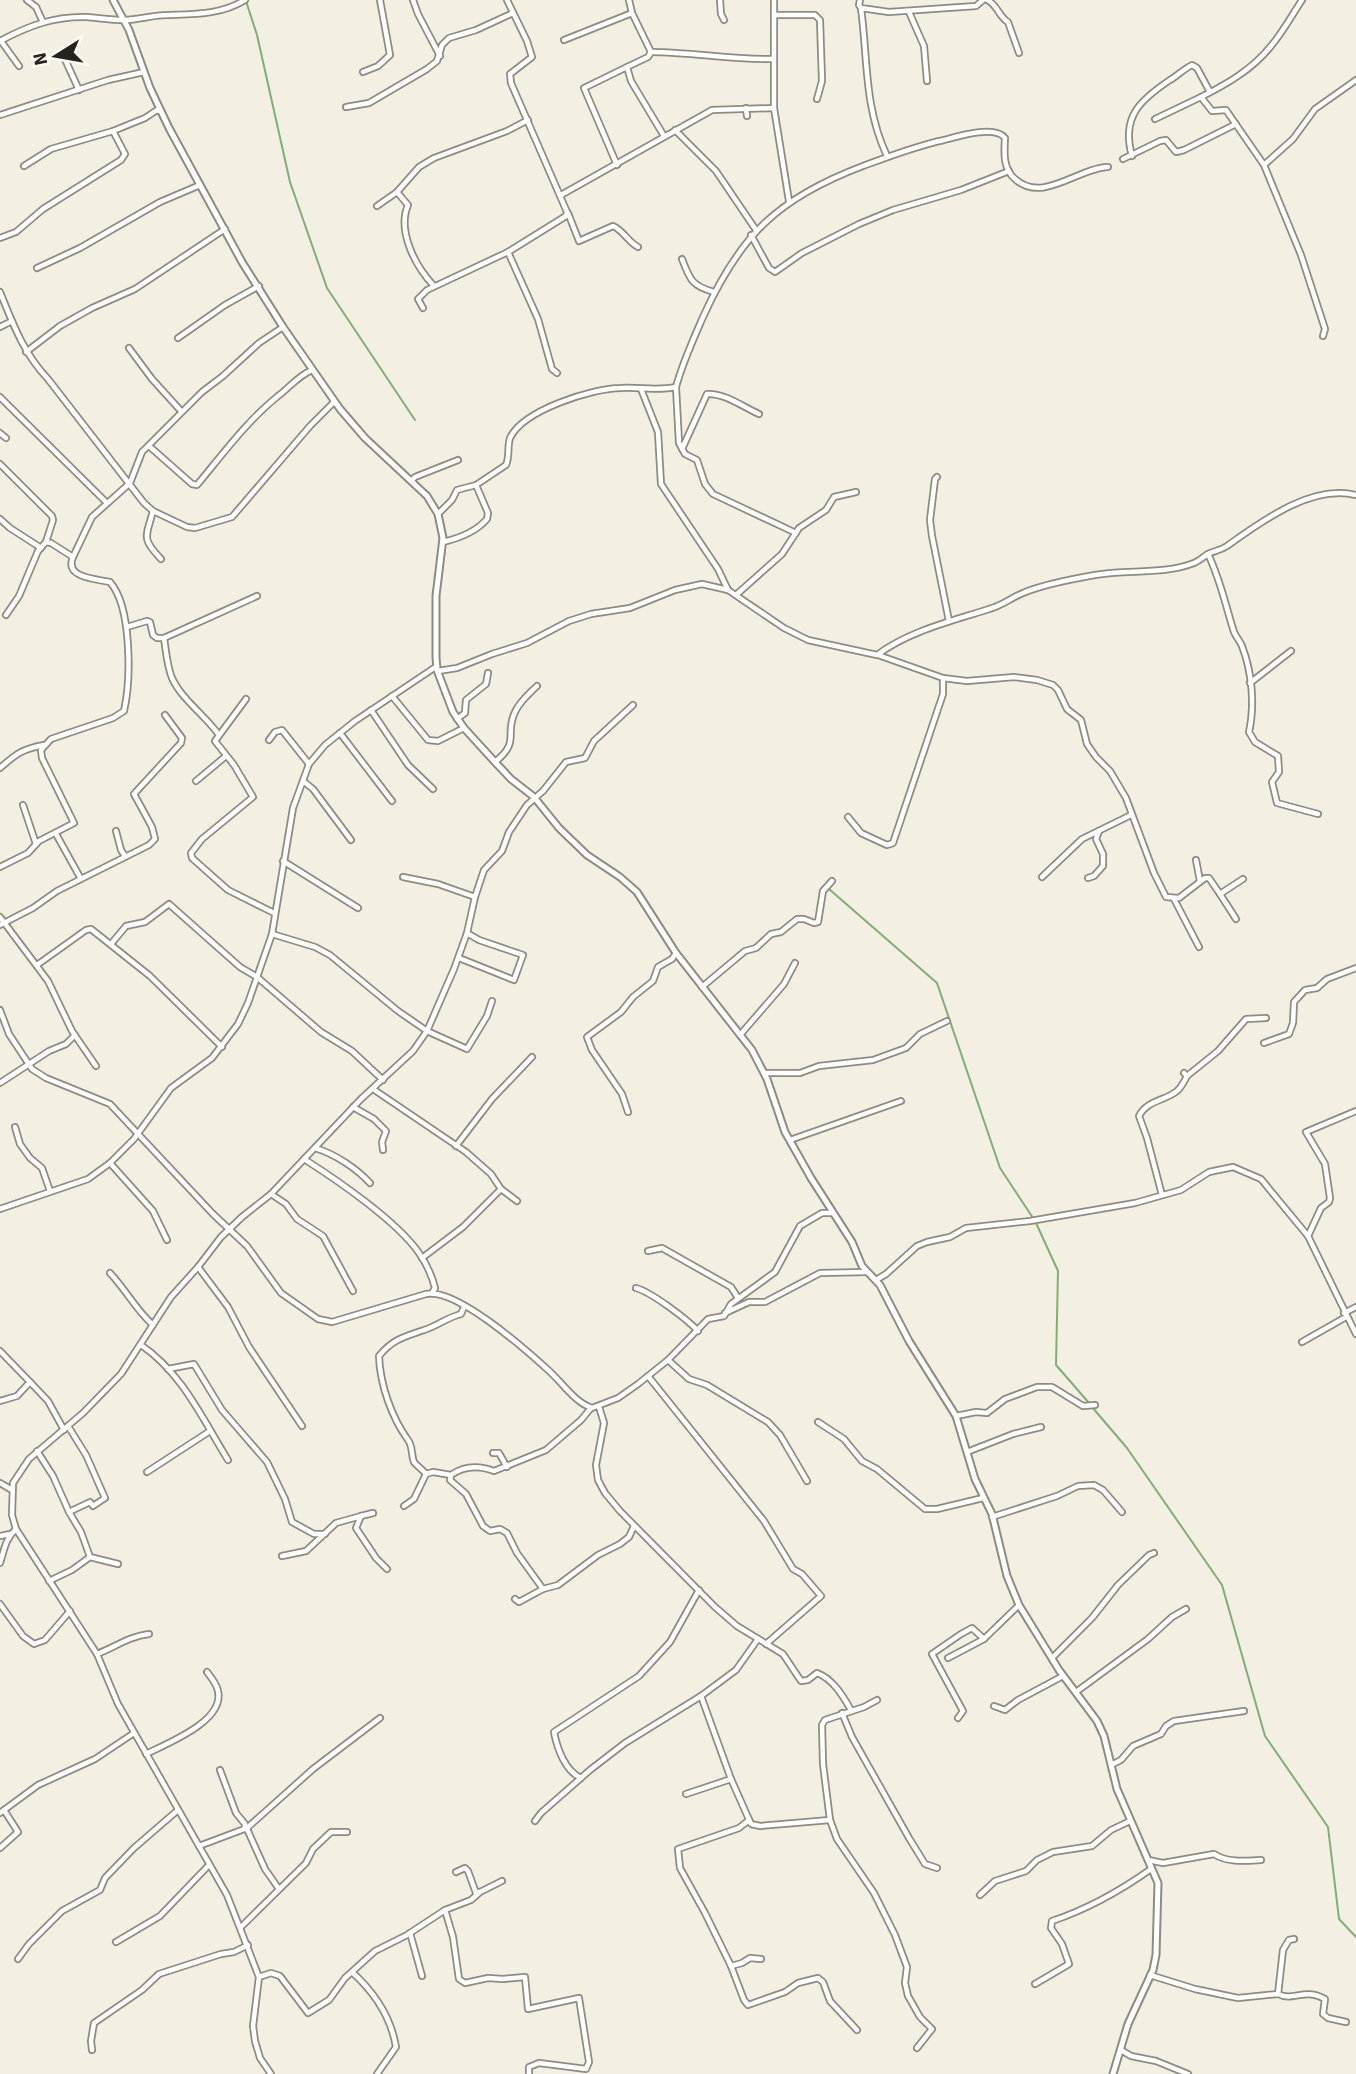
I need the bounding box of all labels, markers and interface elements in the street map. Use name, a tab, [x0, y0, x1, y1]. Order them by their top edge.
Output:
north arrow	[21, 21, 91, 91]
text: N	[26, 50, 55, 68]

